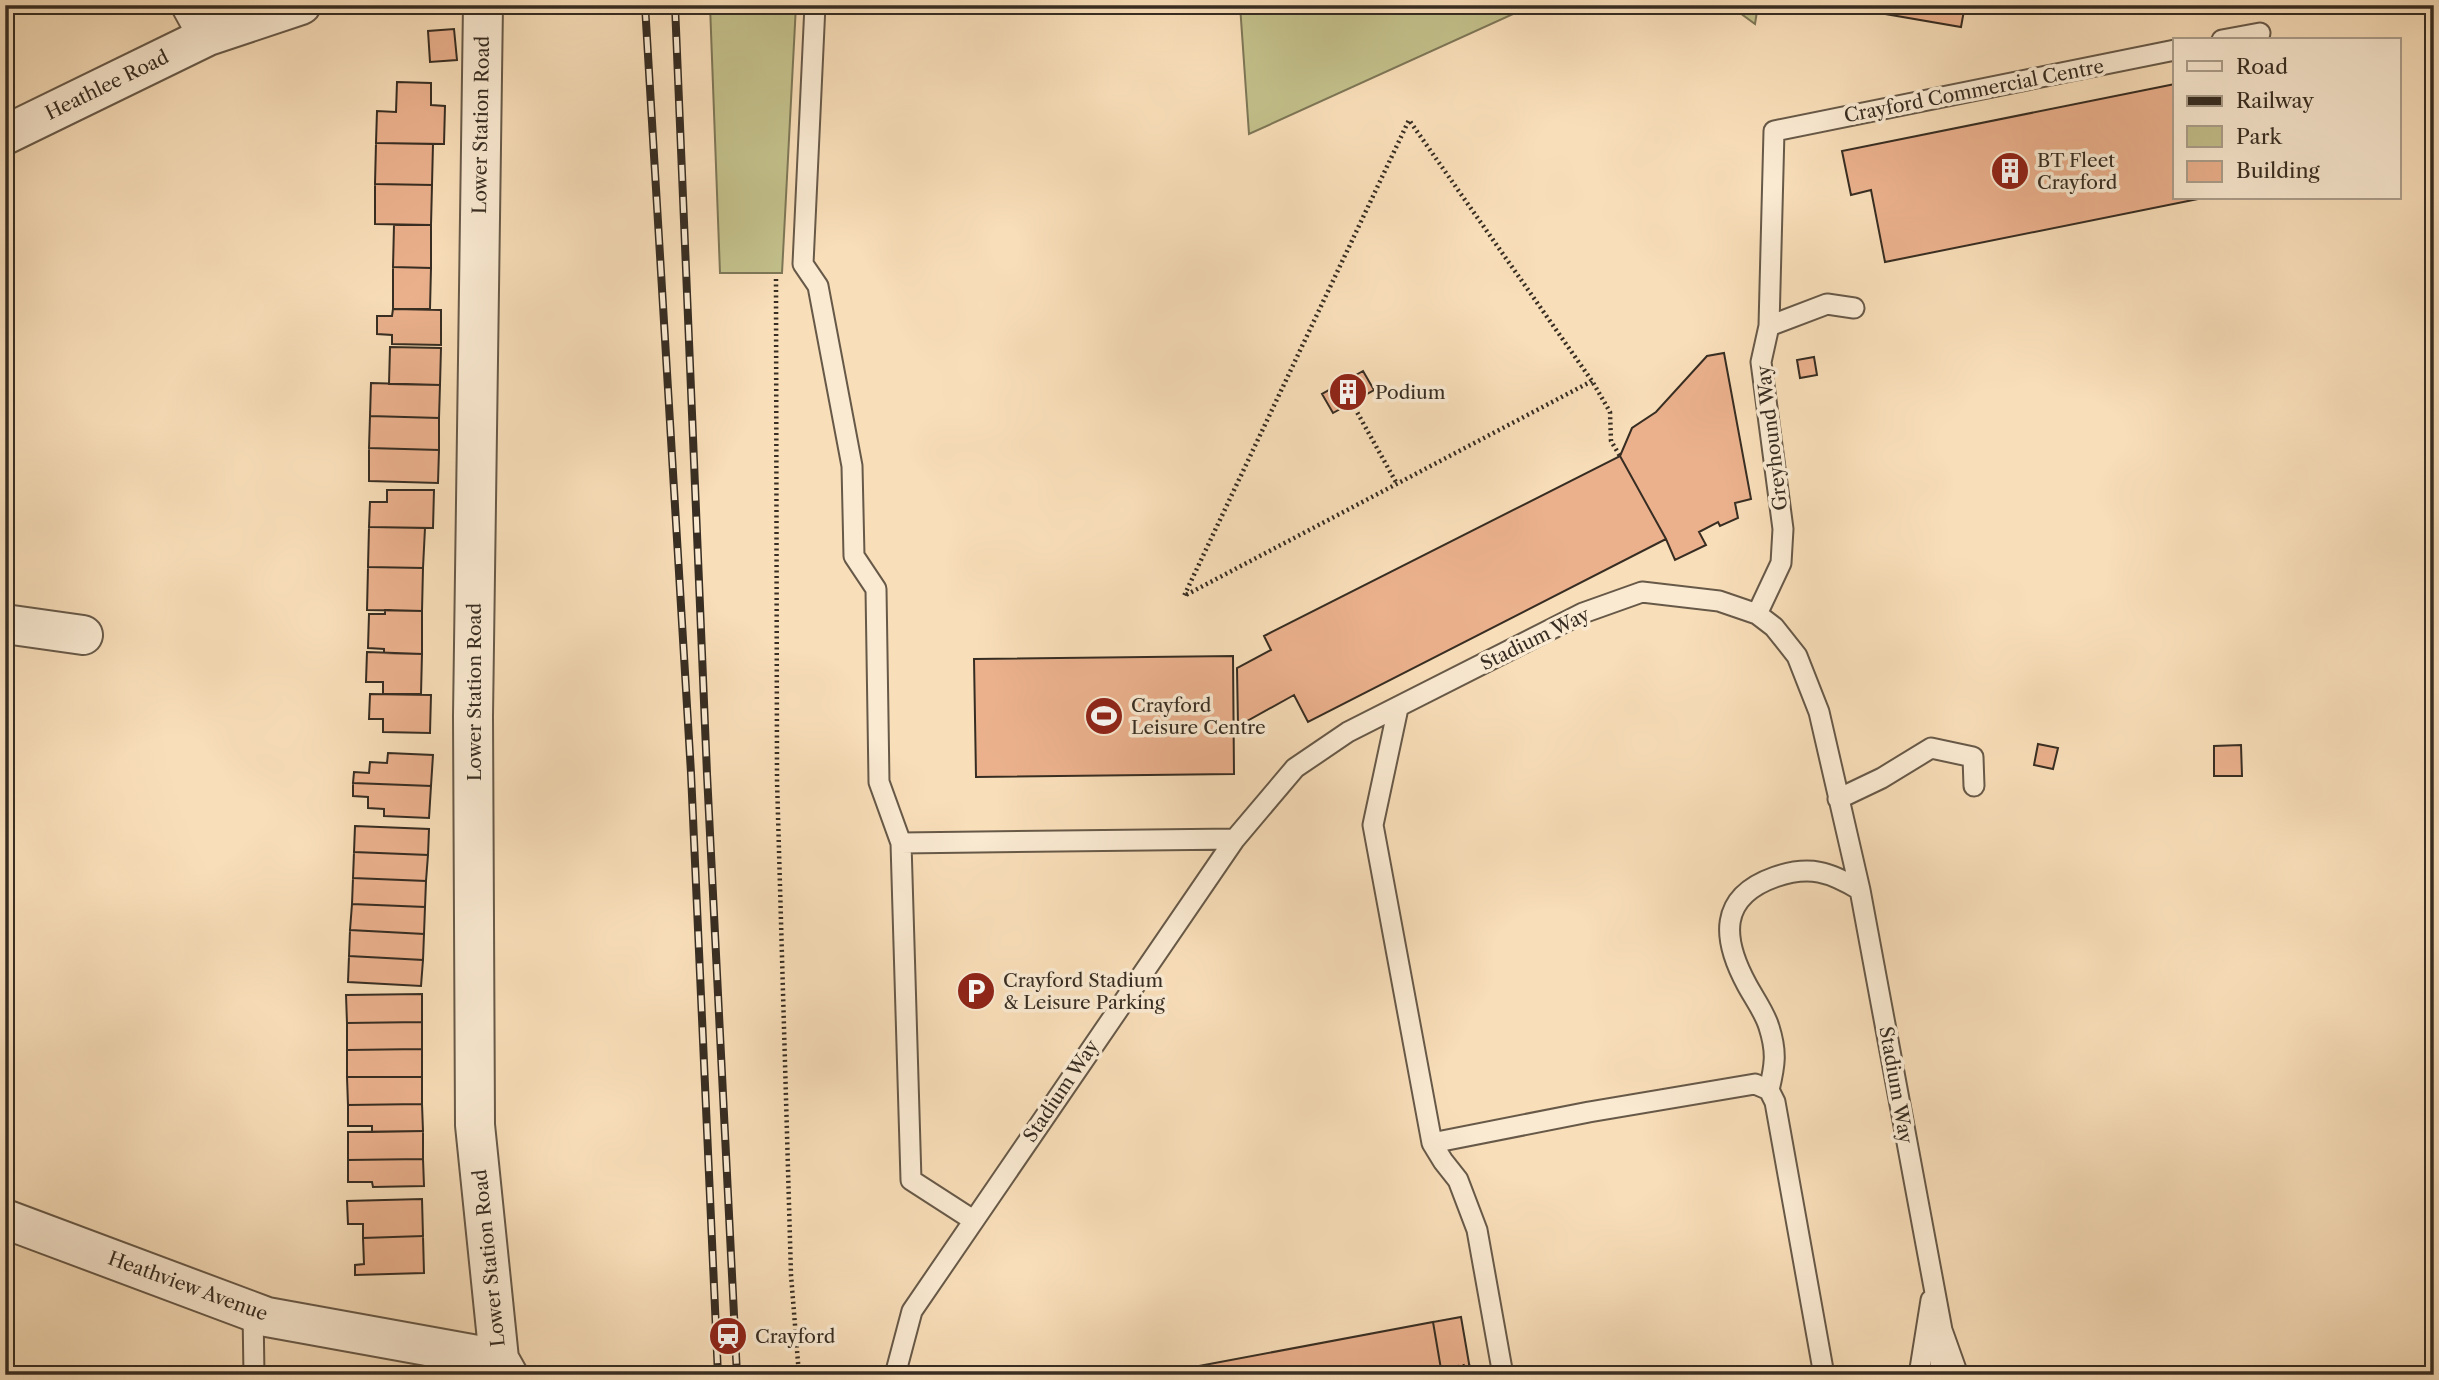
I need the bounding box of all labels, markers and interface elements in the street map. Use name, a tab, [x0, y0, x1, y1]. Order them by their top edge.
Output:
street label: Lower Station Road	[468, 35, 494, 214]
legend	[2173, 38, 2400, 200]
street label: Heathlee Road	[42, 45, 173, 125]
text: Road	[2236, 54, 2288, 79]
street label: Crayford Commercial Centre	[1842, 55, 2106, 127]
text: Railway	[2236, 88, 2314, 113]
text: Park	[2236, 124, 2282, 149]
place label: BT Fleet Crayford	[2037, 149, 2118, 194]
building icon: BT Fleet Crayford	[1989, 150, 2031, 192]
text: Building	[2236, 158, 2321, 183]
street label: Greyhound Way	[1752, 364, 1792, 512]
building icon: Podium	[1327, 371, 1369, 413]
place label: Podium	[1375, 381, 1446, 404]
street label: Lower Station Road	[463, 602, 486, 781]
street label: Stadium Way	[1477, 603, 1594, 675]
place label: Crayford Leisure Centre	[1131, 694, 1266, 739]
sports icon: Crayford Leisure Centre	[1083, 695, 1125, 737]
place label: Crayford Stadium & Leisure Parking	[1003, 969, 1166, 1014]
parking icon: Crayford Stadium & Leisure Parking	[955, 970, 997, 1012]
street label: Stadium Way	[1874, 1025, 1918, 1146]
street label: Stadium Way	[1018, 1035, 1104, 1147]
street label: Lower Station Road	[468, 1168, 510, 1348]
street label: Heathview Avenue	[105, 1246, 271, 1326]
station icon: Crayford	[707, 1315, 749, 1357]
place label: Crayford	[755, 1325, 836, 1348]

